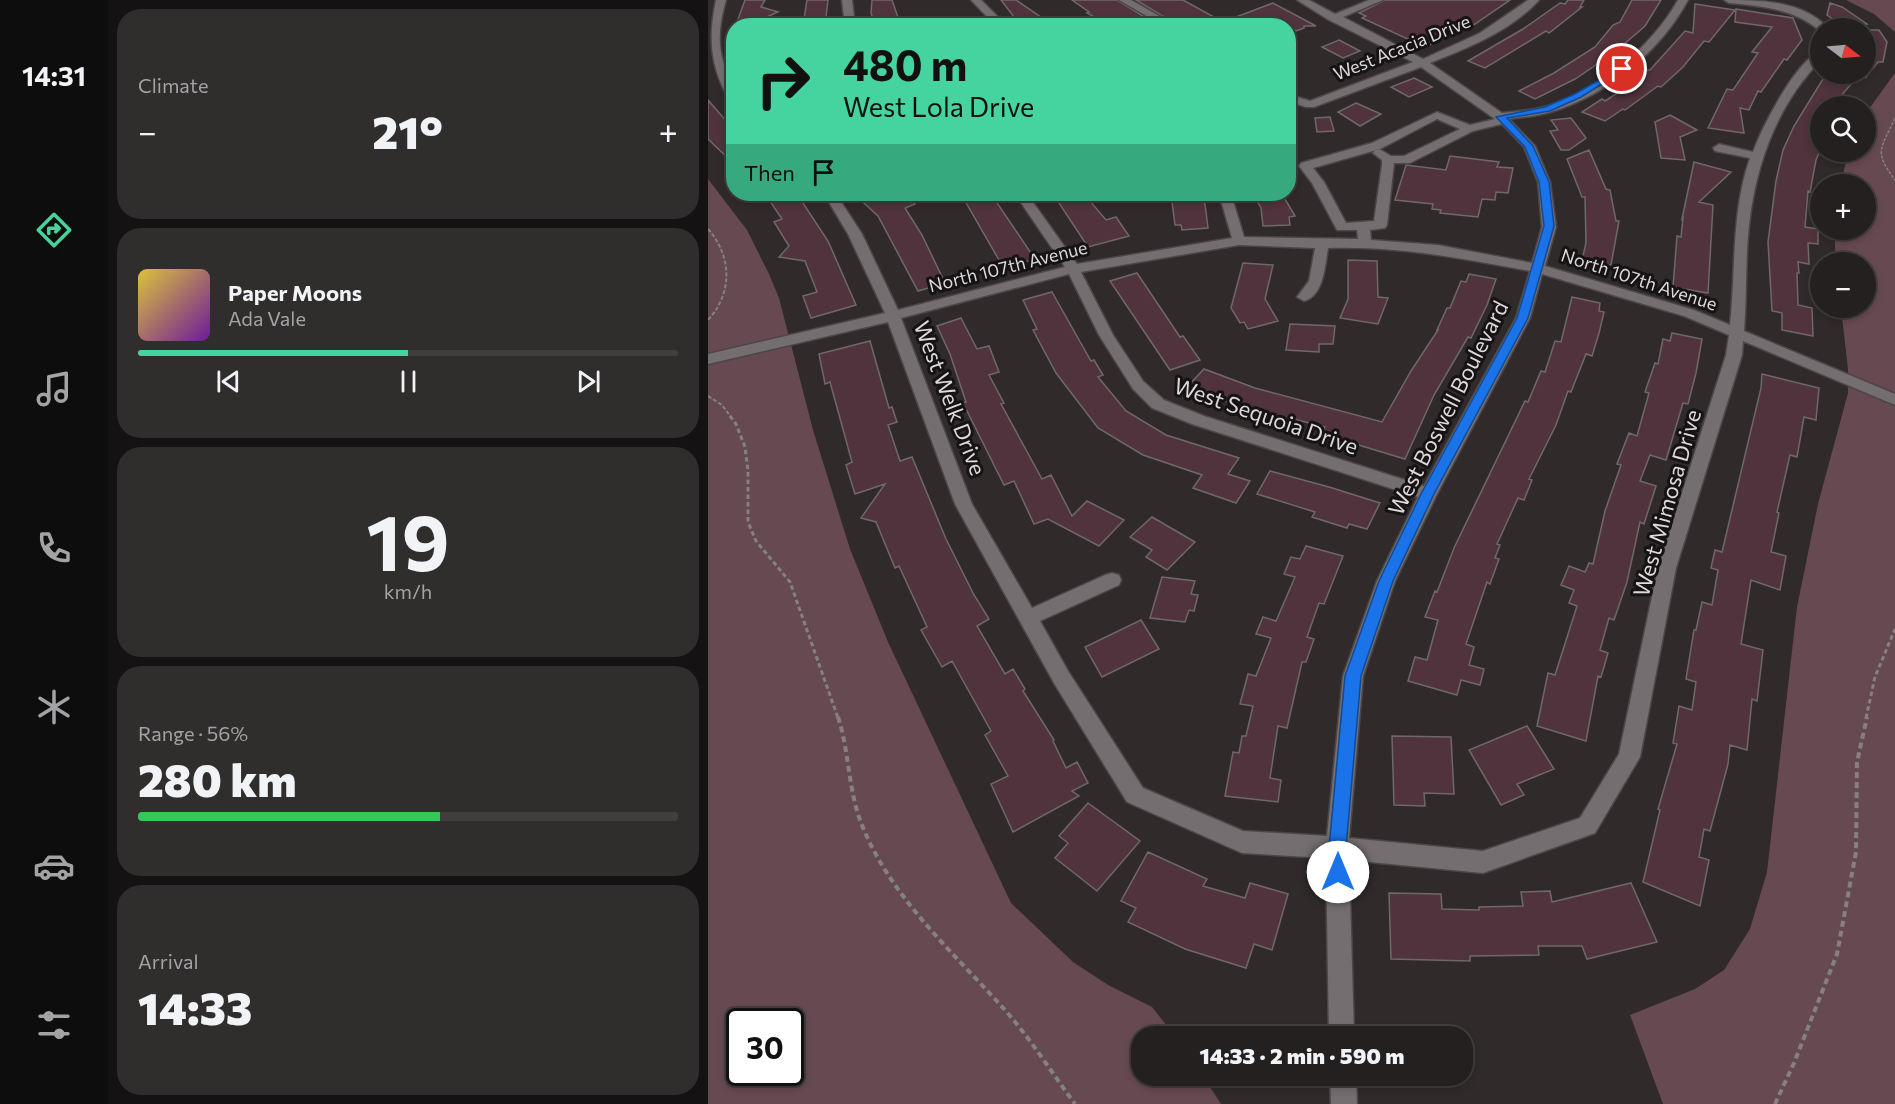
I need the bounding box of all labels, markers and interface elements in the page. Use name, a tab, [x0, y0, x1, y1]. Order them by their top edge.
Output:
street label: West Acacia Drive	[1330, 10, 1473, 85]
north arrow	[1810, 18, 1876, 84]
map controls	[1810, 18, 1876, 318]
text: 480 m	[843, 38, 967, 90]
icon: right	[744, 42, 822, 120]
pin	[1596, 43, 1647, 94]
icon: arrive	[1605, 52, 1638, 85]
text: 14:31	[22, 59, 86, 92]
text: Climate	[138, 73, 208, 97]
text: West Lola Drive	[843, 90, 1034, 123]
button: search	[1810, 96, 1876, 162]
text: 21°	[372, 103, 443, 158]
text: −	[138, 110, 157, 151]
text: +	[659, 110, 678, 151]
icon: arrive	[807, 156, 840, 189]
text: Then	[744, 159, 795, 186]
button: +	[1810, 174, 1876, 240]
icon: directions	[33, 209, 75, 251]
street label: North 107th Avenue	[926, 236, 1089, 296]
street label: North 107th Avenue	[1559, 243, 1720, 315]
button: −	[1810, 252, 1876, 318]
text: Paper Moons	[228, 279, 362, 306]
street label: West Boswell Boulevard	[1382, 296, 1513, 520]
text: Ada Vale	[228, 306, 306, 330]
street label: West Welk Drive	[909, 317, 992, 479]
icon: previous	[212, 365, 245, 398]
icon: pause	[392, 365, 425, 398]
icon: next	[572, 365, 605, 398]
icon: music	[33, 368, 75, 410]
street label: West Sequoia Drive	[1171, 371, 1362, 460]
street label: West Mimosa Drive	[1627, 406, 1706, 600]
text: 19	[366, 492, 450, 587]
icon: phone	[33, 527, 75, 569]
text: km/h	[384, 579, 432, 603]
icon: climate	[33, 686, 75, 728]
text: Range · 56%	[138, 721, 248, 745]
text: 280 km	[138, 751, 296, 806]
position arrow	[1306, 840, 1370, 904]
icon: car	[33, 845, 75, 887]
text: Arrival	[138, 949, 199, 973]
text: 14:33	[138, 979, 252, 1034]
icon: filters	[33, 1004, 75, 1046]
speed limit sign: 30	[726, 1008, 804, 1086]
text: 14:33 · 2 min · 590 m	[1199, 1042, 1405, 1069]

